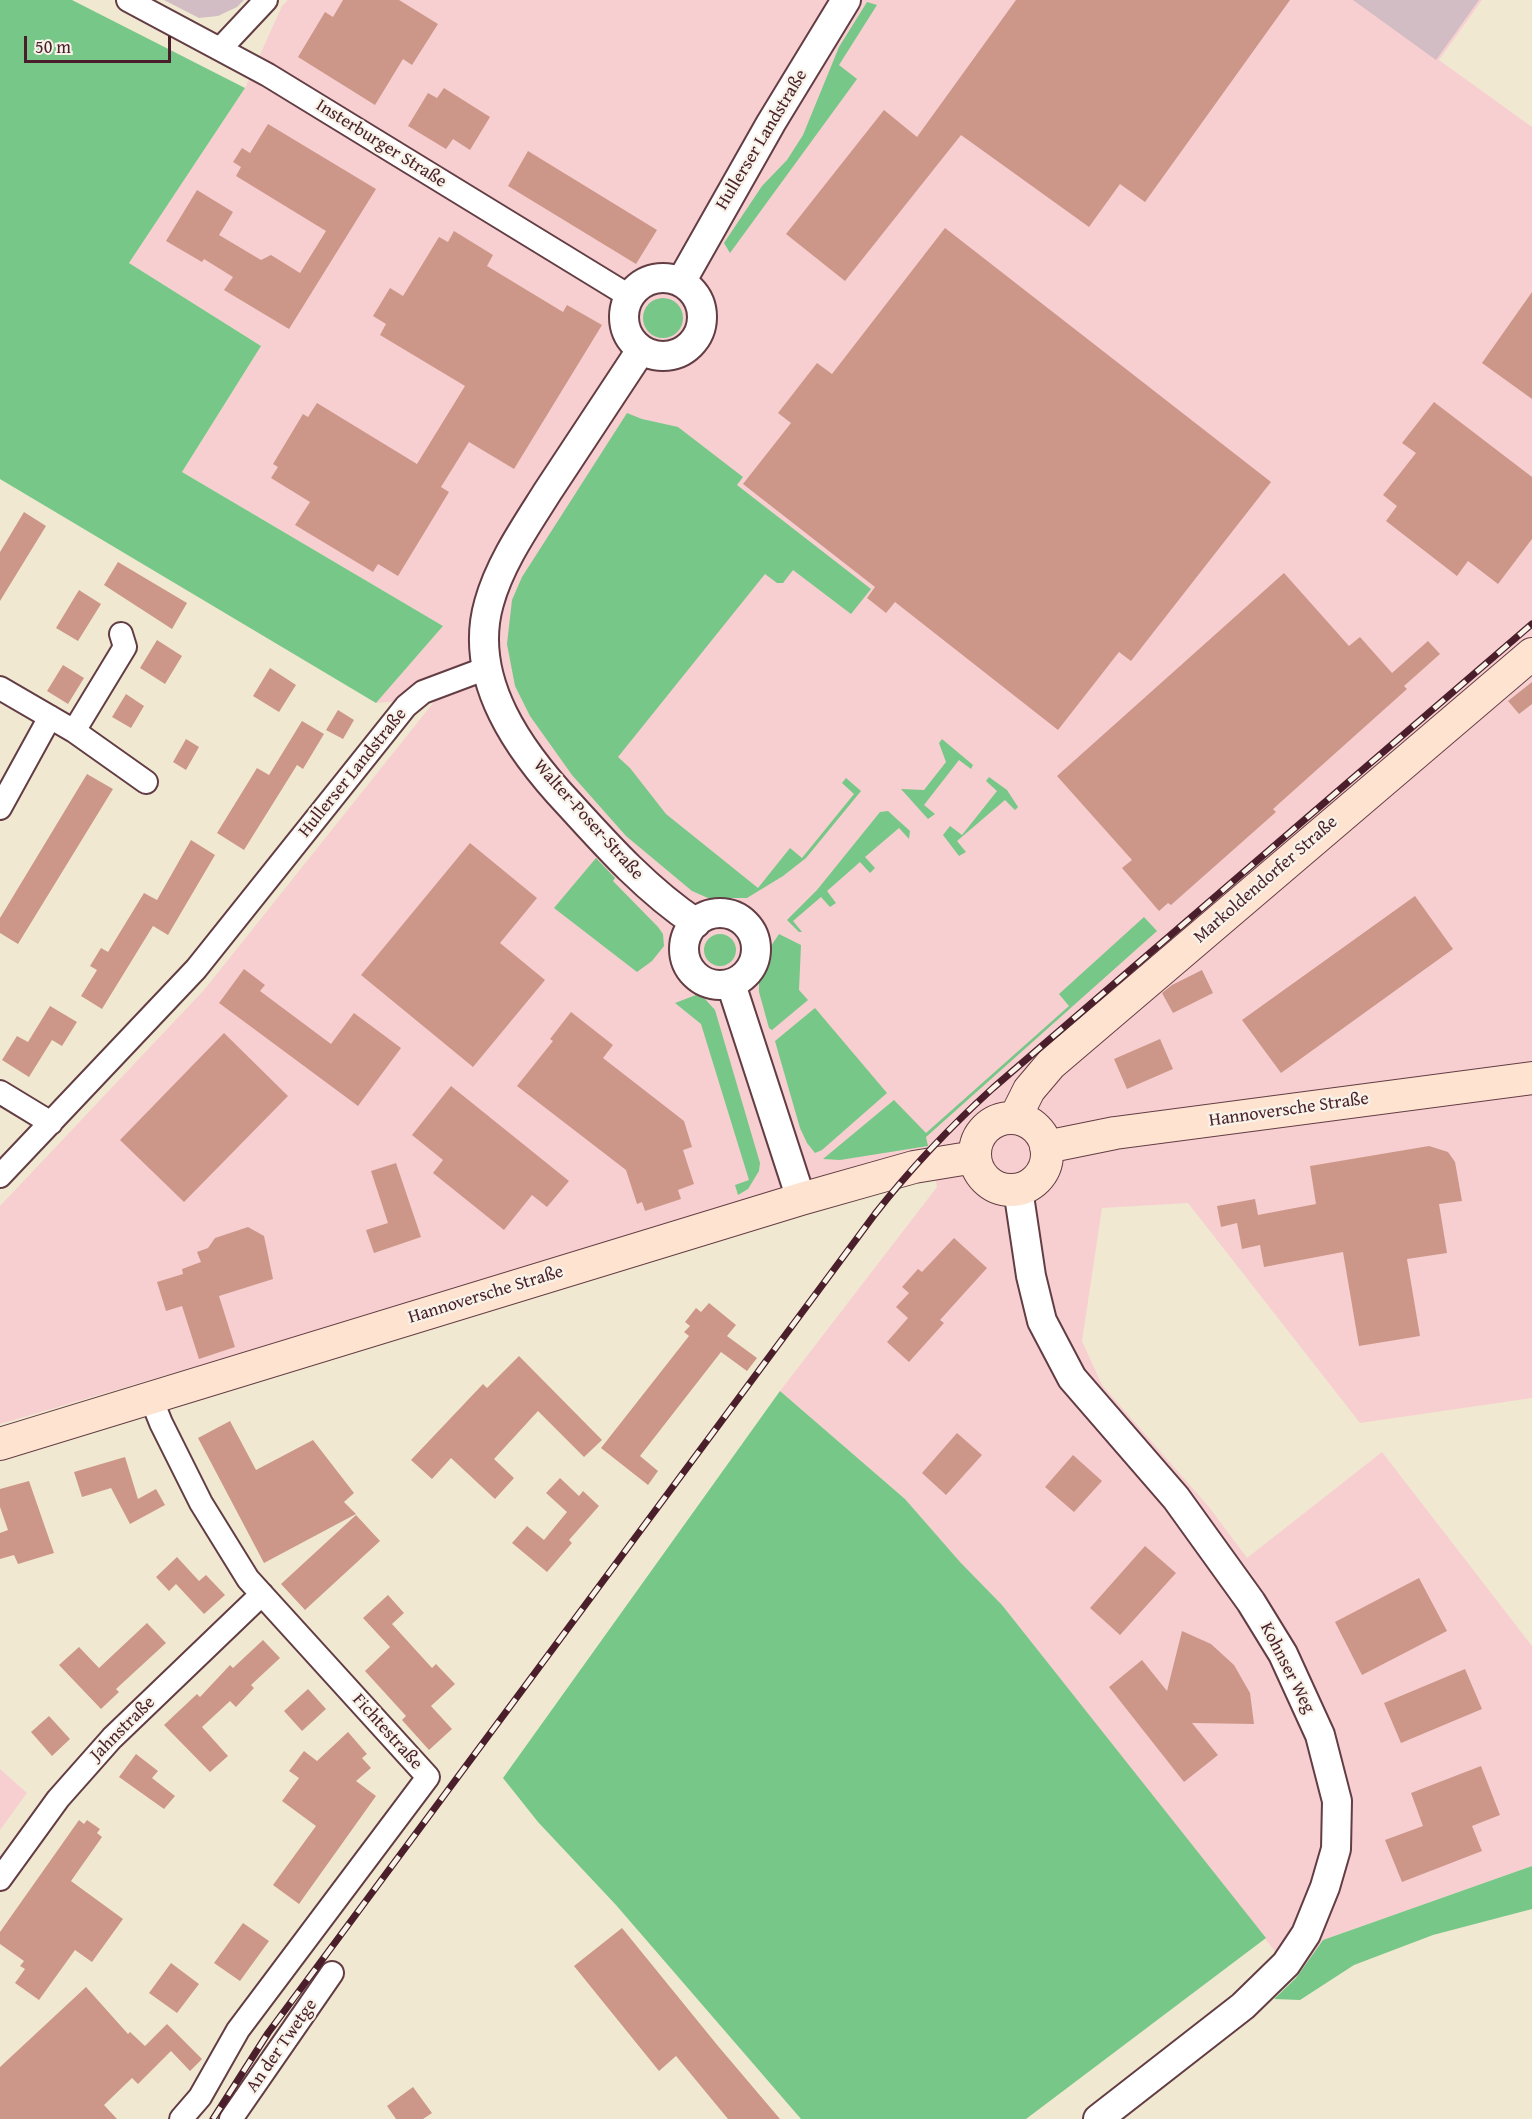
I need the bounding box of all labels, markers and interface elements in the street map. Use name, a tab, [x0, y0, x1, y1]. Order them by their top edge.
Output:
scale bar	[27, 24, 174, 62]
text: 50 m	[35, 33, 71, 60]
street label: Hullerser Landstraße	[712, 66, 812, 214]
street label: Insterburger Straße	[312, 95, 450, 193]
street label: Hullerser Landstraße	[294, 704, 412, 842]
street label: Walter-Poser-Straße	[528, 755, 648, 885]
street label: Markoldendorfer Straße	[1190, 812, 1342, 948]
street label: Hannoversche Straße	[1208, 1088, 1370, 1132]
street label: Hannoversche Straße	[406, 1261, 566, 1329]
street label: Kohnser Weg	[1255, 1619, 1319, 1717]
street label: Fichtestraße	[347, 1690, 427, 1774]
street label: Jahnstraße	[86, 1692, 160, 1766]
street label: An der Twetge	[242, 1995, 322, 2097]

